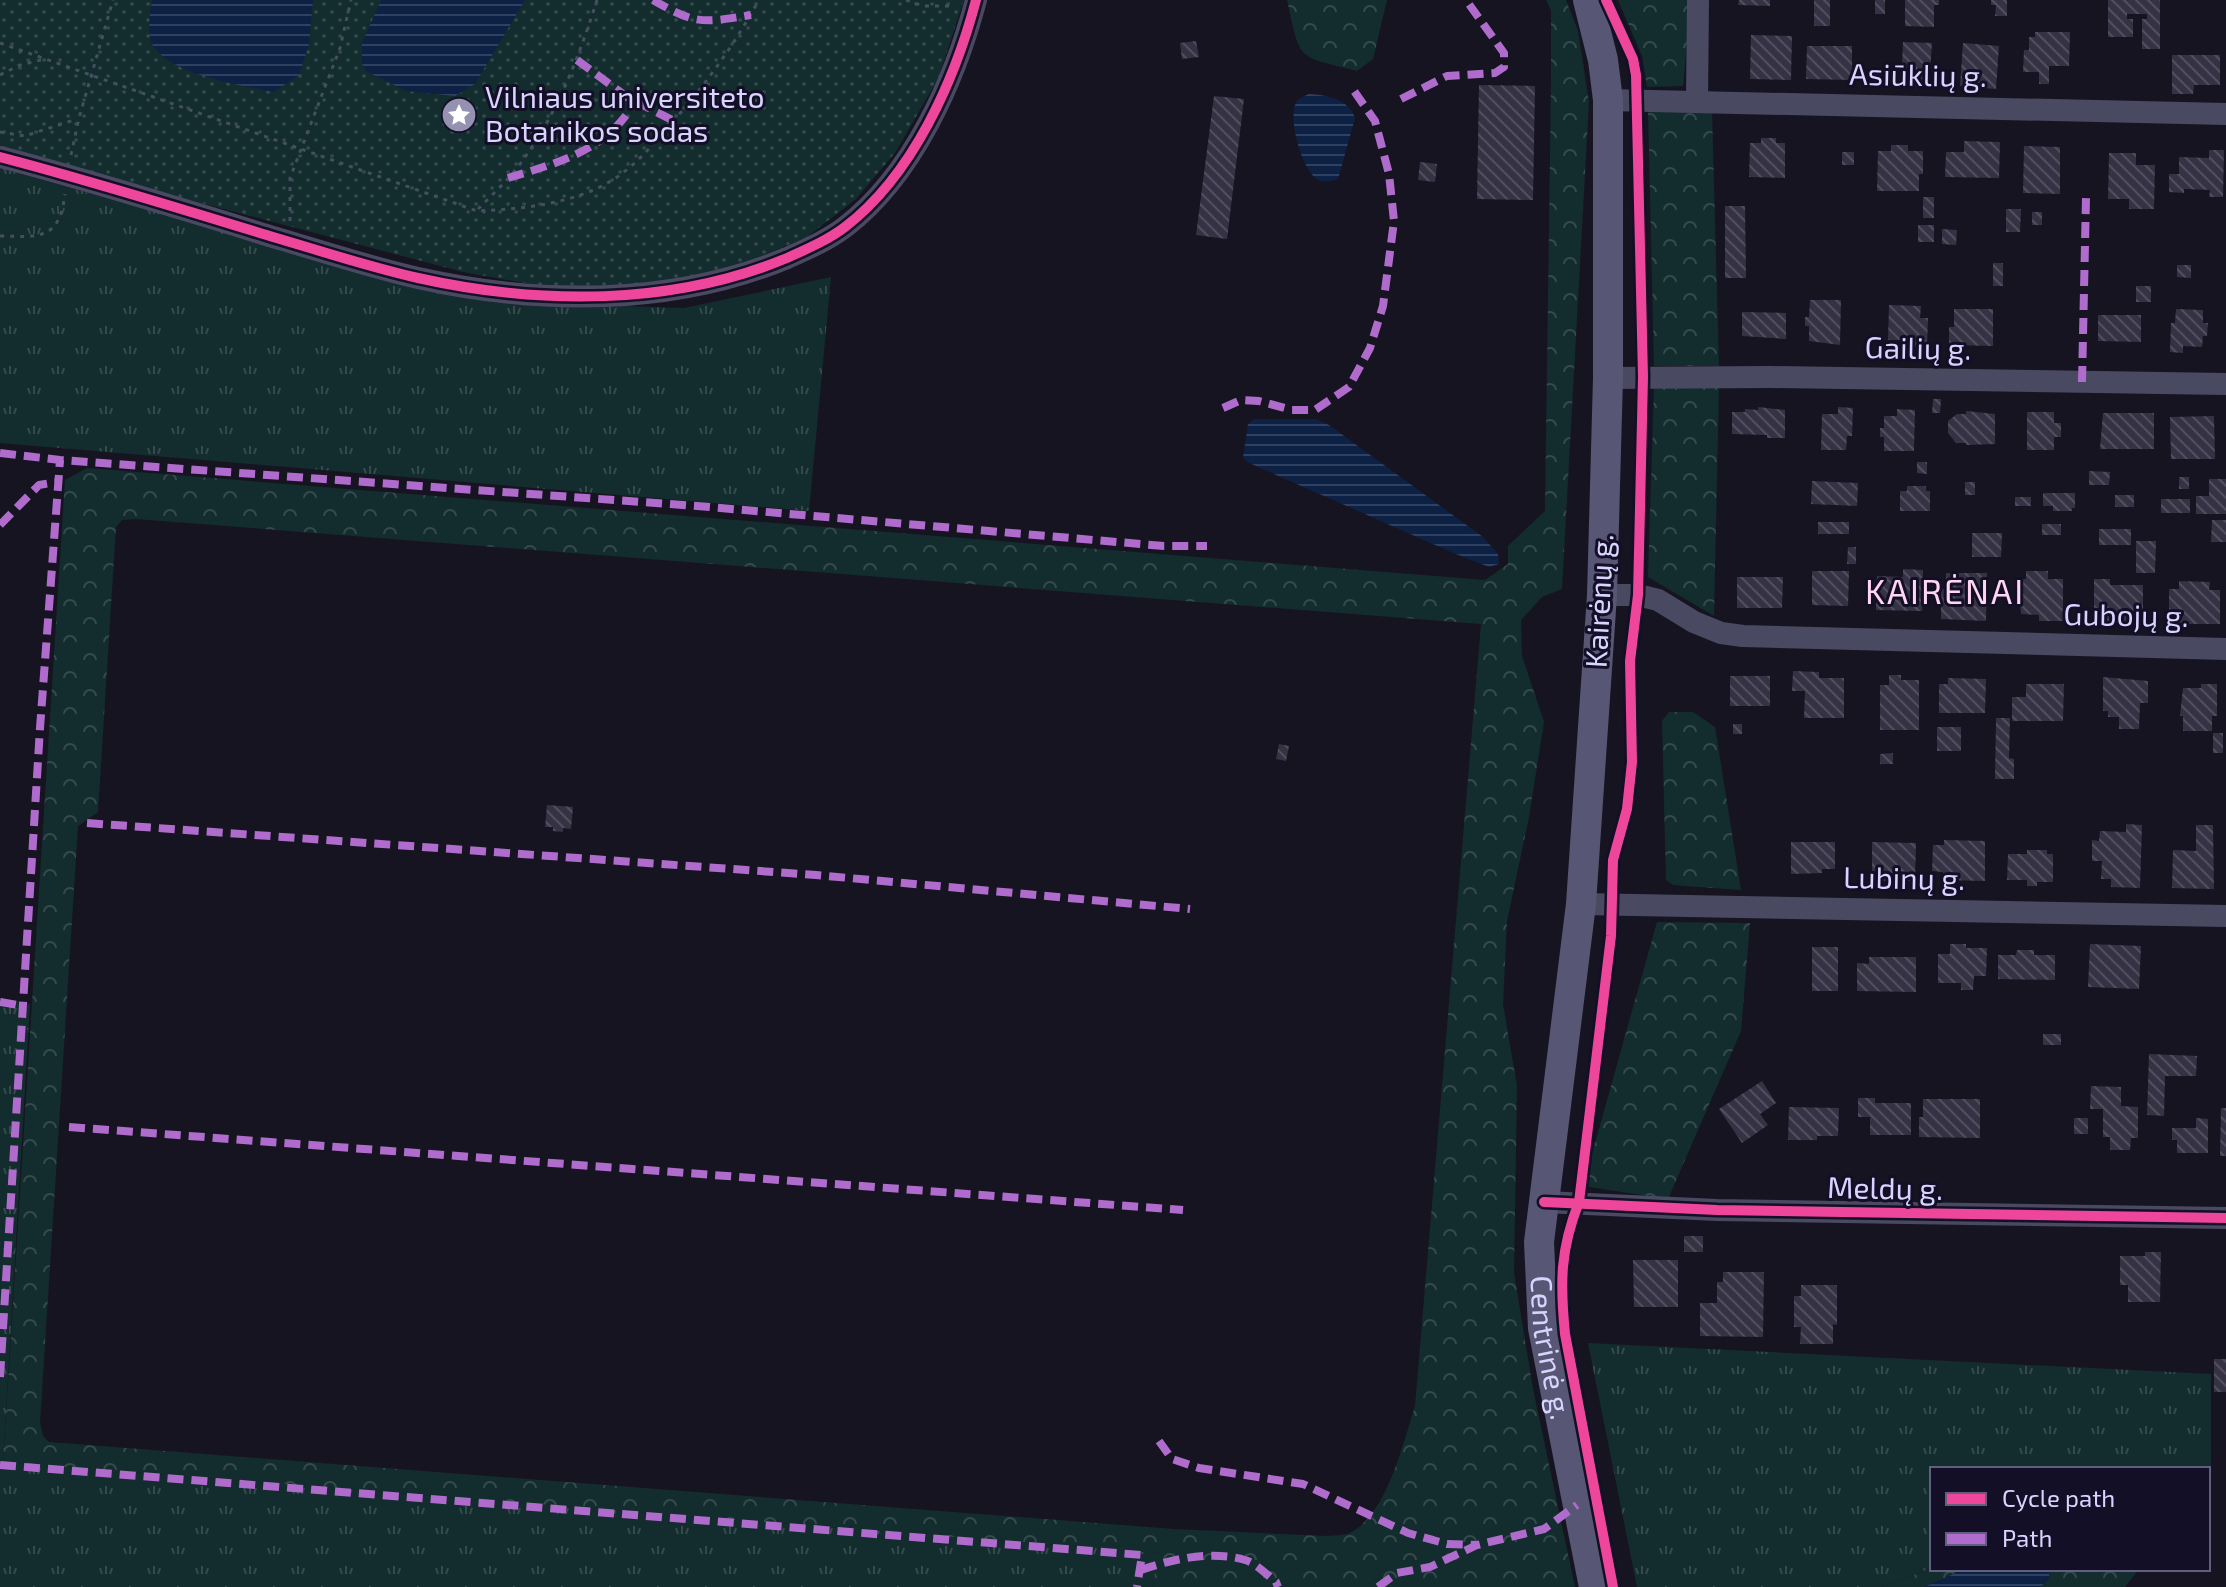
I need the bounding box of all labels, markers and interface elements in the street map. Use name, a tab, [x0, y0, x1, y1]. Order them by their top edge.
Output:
street label: Asiūklių g.	[1849, 55, 1987, 93]
place label: Vilniaus universiteto Botanikos sodas	[485, 78, 765, 148]
place icon: Vilniaus universiteto Botanikos sodas	[440, 96, 478, 134]
street label: Gailių g.	[1864, 328, 1972, 366]
street label: Kairėnų g.	[1577, 533, 1619, 669]
district label: KAIRĖNAI	[1865, 570, 2025, 611]
street label: Gubojų g.	[2063, 595, 2189, 633]
street label: Lubinų g.	[1843, 858, 1965, 896]
street label: Meldų g.	[1827, 1168, 1943, 1206]
street label: Centrinė g.	[1525, 1275, 1581, 1422]
legend	[1930, 1467, 2210, 1571]
text: Cycle path	[2002, 1483, 2115, 1512]
text: Path	[2002, 1523, 2052, 1552]

